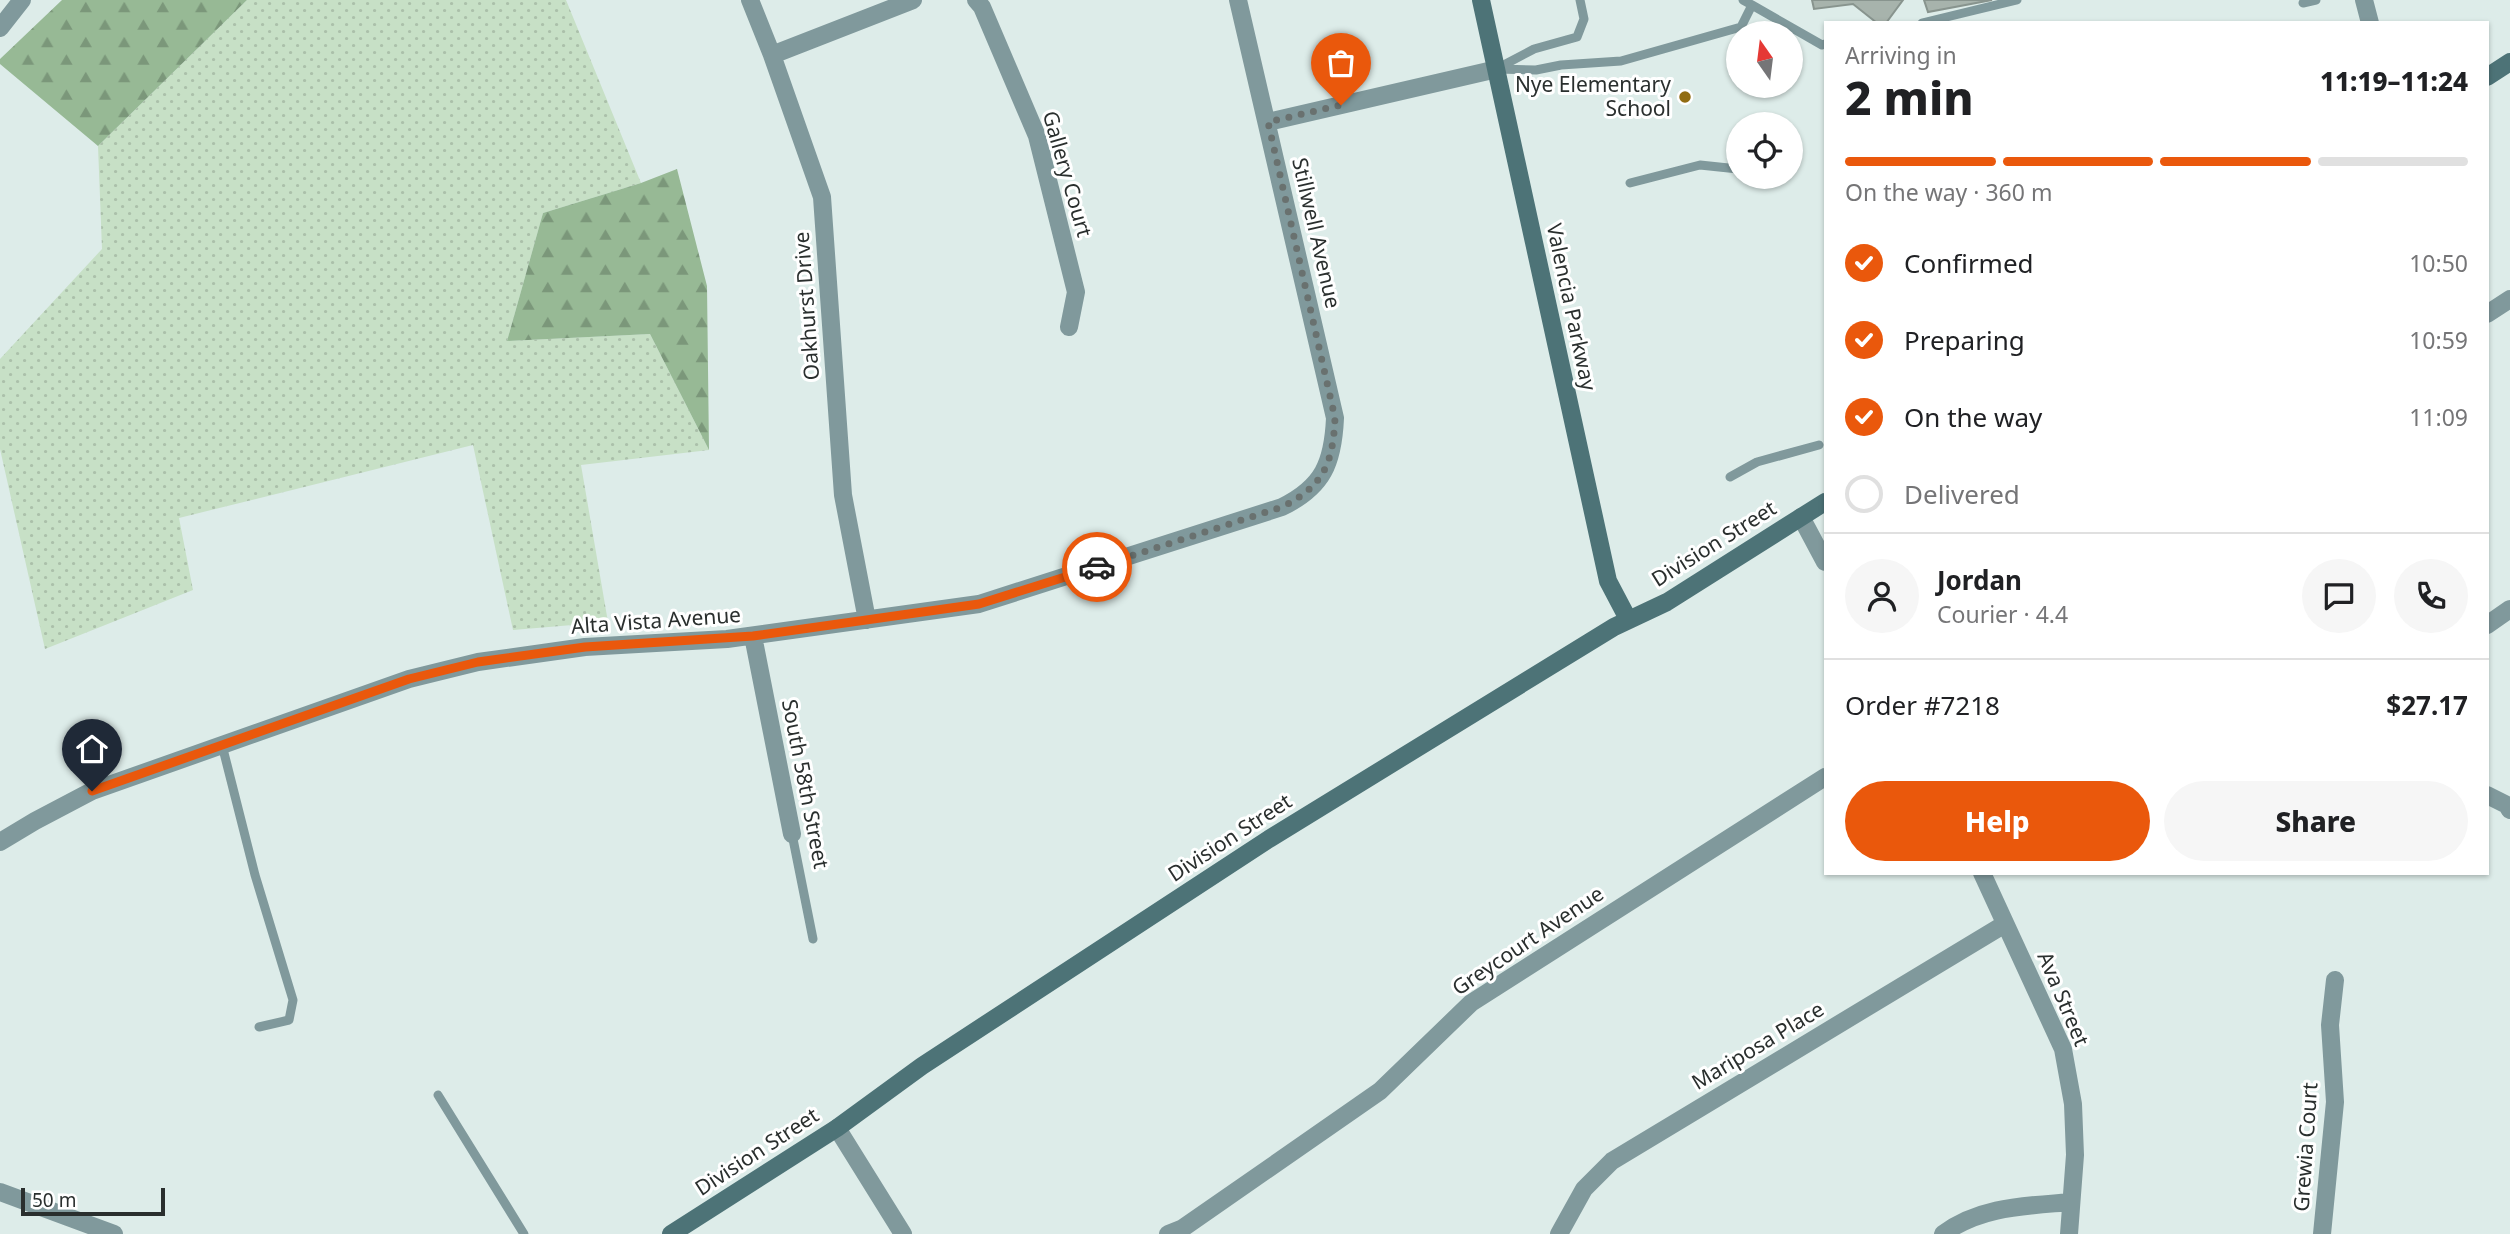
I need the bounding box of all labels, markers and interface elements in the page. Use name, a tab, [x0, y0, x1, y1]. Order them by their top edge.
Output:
north arrow	[1726, 21, 1802, 98]
map controls	[1726, 21, 1803, 189]
pin	[1311, 33, 1371, 105]
text: Arriving in	[1845, 39, 1957, 71]
icon: bag	[1322, 44, 1360, 82]
text: 11:19–11:24	[2320, 63, 2468, 99]
text: 2 min	[1845, 66, 1974, 128]
place label: Nye Elementary School	[1515, 70, 1671, 122]
marker: Nye Elementary School	[1677, 89, 1693, 105]
street label: Gallery Court	[1037, 107, 1099, 240]
button: locate	[1726, 112, 1803, 189]
street label: Stillwell Avenue	[1286, 155, 1348, 311]
text: On the way · 360 m	[1845, 176, 2052, 208]
street label: Valencia Parkway	[1541, 221, 1603, 393]
street label: Oakhurst Drive	[787, 231, 825, 381]
icon: check	[1845, 244, 1883, 282]
text: Confirmed	[1904, 245, 2034, 281]
text: 10:50	[2409, 247, 2468, 279]
icon: check	[1845, 321, 1883, 359]
text: Preparing	[1904, 322, 2025, 358]
text: 10:59	[2409, 324, 2468, 356]
icon: check	[1845, 398, 1883, 436]
text: On the way	[1904, 399, 2042, 435]
text: 11:09	[2409, 401, 2468, 433]
text: Delivered	[1904, 476, 2020, 512]
street label: Division Street	[1646, 493, 1781, 593]
courier	[1062, 532, 1132, 602]
icon: car	[1078, 548, 1116, 586]
button: person	[1845, 559, 1919, 633]
button: chat	[2302, 559, 2376, 633]
button: phone	[2394, 559, 2468, 633]
text: Jordan	[1937, 562, 2022, 598]
text: Courier · 4.4	[1937, 598, 2068, 630]
street label: Alta Vista Avenue	[570, 600, 742, 640]
text: Order #7218	[1845, 687, 2000, 723]
text: $27.17	[2386, 687, 2468, 723]
street label: South 58th Street	[776, 697, 836, 871]
pin	[62, 719, 122, 791]
icon: home	[73, 730, 111, 768]
button: Help	[1845, 781, 2150, 861]
button: Share	[2164, 781, 2468, 861]
street label: Division Street	[1162, 787, 1297, 888]
street label: Greycourt Avenue	[1446, 879, 1609, 1001]
street label: Ava Street	[2032, 947, 2096, 1050]
street label: Mariposa Place	[1686, 995, 1829, 1096]
street label: Grewia Court	[2287, 1081, 2324, 1212]
street label: Division Street	[689, 1101, 824, 1202]
scale bar	[21, 1185, 164, 1217]
text: 50 m	[32, 1187, 76, 1213]

